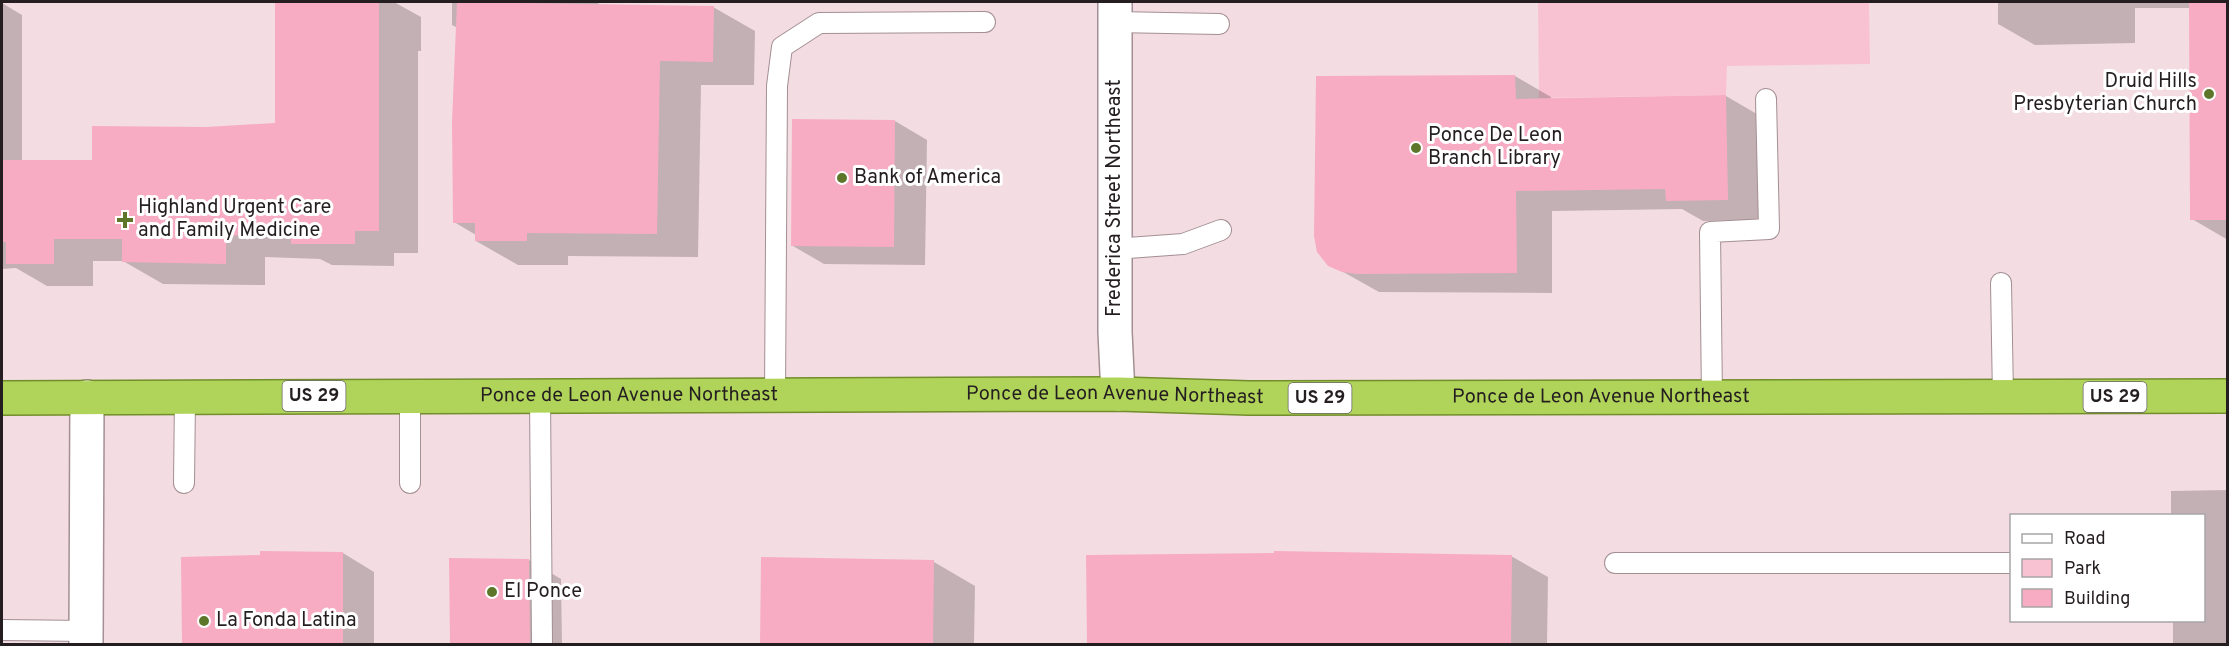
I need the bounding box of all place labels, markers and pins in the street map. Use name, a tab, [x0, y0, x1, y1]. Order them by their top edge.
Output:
place label: Druid Hills Presbyterian Church	[2013, 69, 2197, 118]
marker: Druid Hills Presbyterian Church	[2202, 87, 2216, 101]
place label: Ponce De Leon Branch Library	[1428, 123, 1562, 172]
marker: Ponce De Leon Branch Library	[1409, 141, 1423, 155]
place label: Bank of America	[854, 165, 1001, 191]
marker: Bank of America	[835, 171, 849, 185]
place label: Highland Urgent Care and Family Medicine	[138, 195, 331, 244]
marker: Highland Urgent Care and Family Medicine	[116, 211, 134, 229]
place label: El Ponce	[504, 579, 582, 605]
marker: El Ponce	[485, 585, 499, 599]
place label: La Fonda Latina	[216, 608, 357, 634]
marker: La Fonda Latina	[197, 614, 211, 628]

